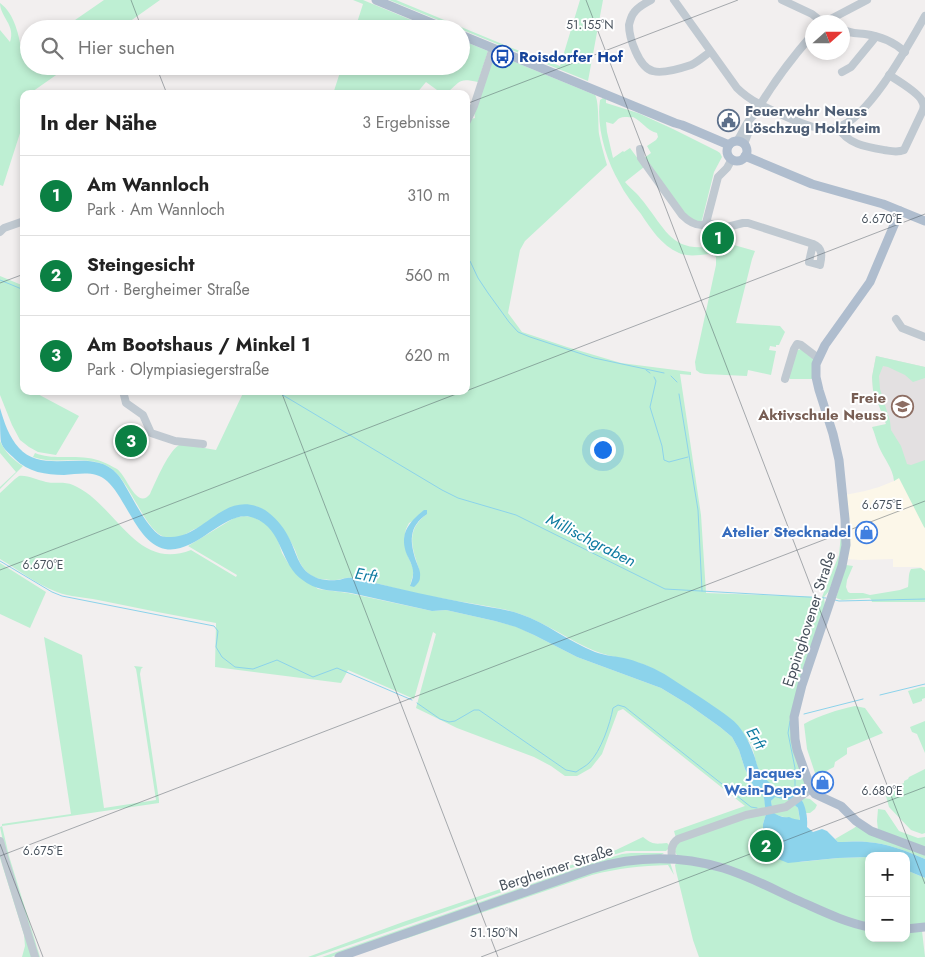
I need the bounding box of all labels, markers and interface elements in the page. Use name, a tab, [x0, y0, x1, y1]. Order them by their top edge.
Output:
north arrow	[805, 15, 850, 60]
text: 51.155°N	[566, 16, 614, 34]
search box	[20, 20, 470, 75]
icon: search	[38, 34, 66, 62]
text: Hier suchen	[78, 34, 175, 61]
bus stop icon: Roisdorfer Hof	[491, 45, 515, 69]
place label: Roisdorfer Hof	[519, 46, 624, 68]
place label: Feuerwehr Neuss Löschzug Holzheim	[745, 100, 881, 139]
text: In der Nähe	[40, 108, 157, 138]
public building icon: Feuerwehr Neuss Löschzug Holzheim	[717, 108, 741, 132]
text: 3 Ergebnisse	[362, 111, 450, 134]
text: Am Wannloch	[87, 171, 209, 198]
text: 1	[52, 184, 60, 207]
text: 310 m	[407, 184, 450, 207]
text: Park · Am Wannloch	[87, 198, 225, 221]
text: 6.670°E	[862, 210, 902, 228]
pin: 1	[702, 219, 734, 257]
text: Steingesicht	[87, 251, 195, 278]
text: 2	[51, 264, 61, 287]
text: 560 m	[405, 264, 450, 287]
text: Ort · Bergheimer Straße	[87, 278, 250, 301]
text: Am Bootshaus / Minkel 1	[87, 331, 311, 358]
text: 3	[51, 344, 61, 367]
text: 620 m	[405, 344, 450, 367]
text: Park · Olympiasiegerstraße	[87, 358, 269, 381]
place label: Freie Aktivschule Neuss	[757, 387, 886, 426]
school or university icon: Freie Aktivschule Neuss	[890, 395, 914, 419]
pin: 3	[115, 422, 147, 460]
your location	[590, 437, 616, 463]
text: 6.675°E	[862, 496, 902, 514]
water label: Millischgraben	[542, 508, 640, 572]
shop icon: Atelier Stecknadel	[855, 520, 879, 544]
place label: Atelier Stecknadel	[721, 521, 851, 543]
street label: Eppinghovener Straße	[777, 548, 841, 690]
text: 6.670°E	[23, 556, 63, 574]
water label: Erft	[353, 562, 380, 589]
water label: Erft	[741, 723, 772, 754]
place label: Jacques’ Wein-Depot	[724, 762, 806, 801]
shop icon: Jacques’ Wein-Depot	[810, 770, 834, 794]
text: 6.680°E	[861, 782, 903, 800]
pin: 2	[750, 827, 782, 865]
street label: Bergheimer Straße	[496, 839, 616, 897]
text: 6.675°E	[23, 842, 63, 860]
map controls	[865, 852, 910, 942]
button: +	[865, 852, 910, 897]
button: −	[865, 897, 910, 942]
text: 51.150°N	[470, 924, 518, 942]

